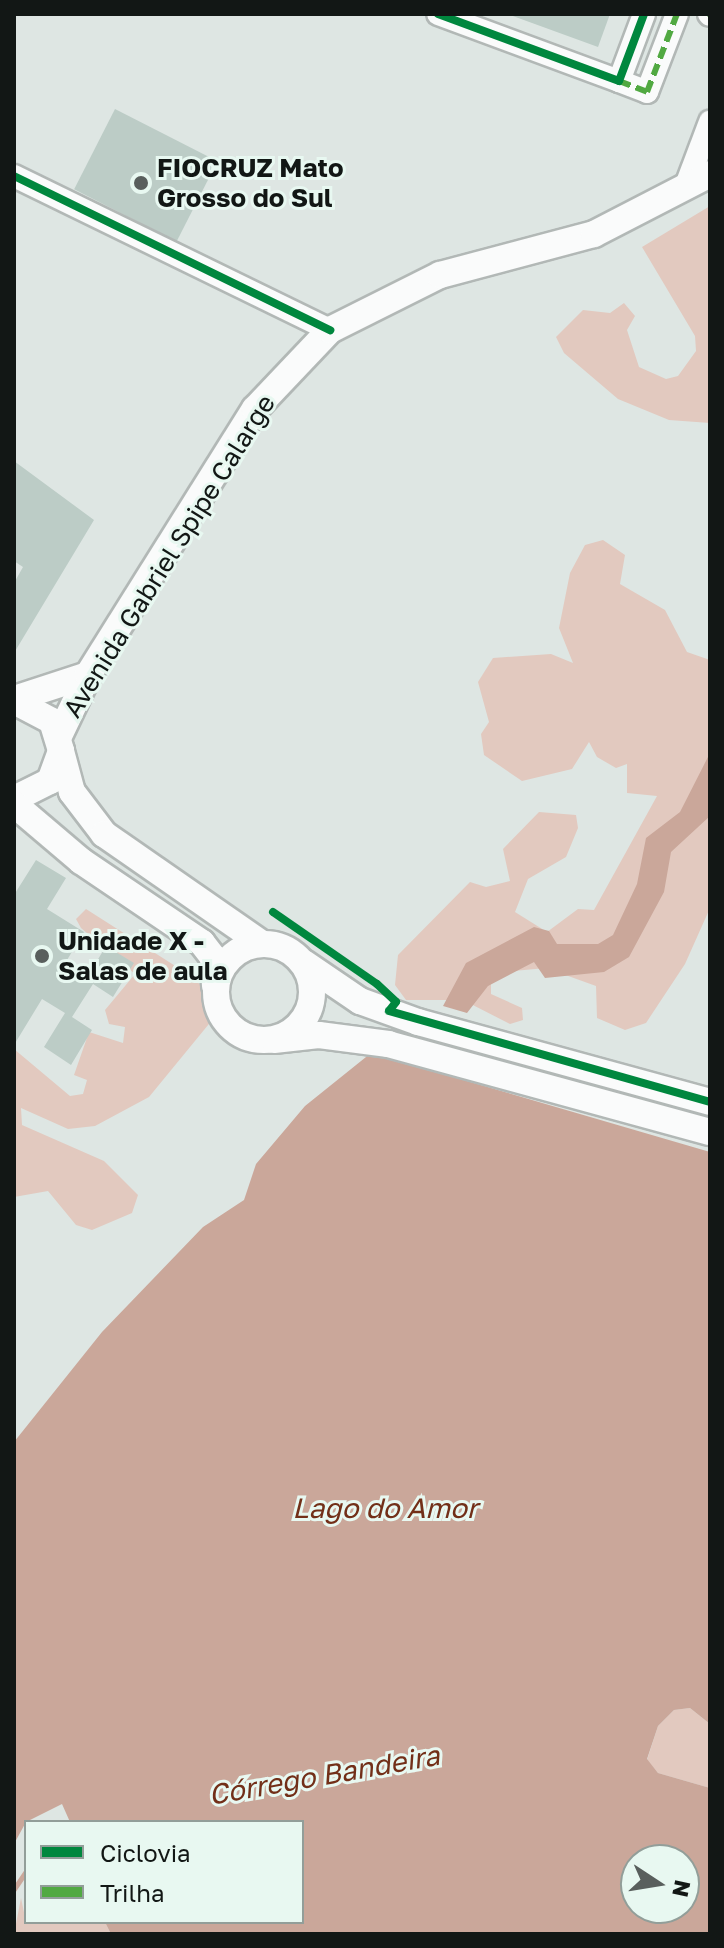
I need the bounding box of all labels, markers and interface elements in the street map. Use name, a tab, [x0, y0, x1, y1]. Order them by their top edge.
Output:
place label: FIOCRUZ Mato Grosso do Sul	[157, 152, 344, 214]
marker: FIOCRUZ Mato Grosso do Sul	[132, 174, 150, 192]
street label: Avenida Gabriel Spipe Calarge	[57, 389, 281, 723]
place label: Unidade X - Salas de aula	[58, 925, 228, 986]
marker: Unidade X - Salas de aula	[33, 947, 51, 965]
water label: Lago do Amor	[292, 1491, 478, 1525]
water label: Córrego Bandeira	[206, 1738, 442, 1812]
legend	[24, 1820, 304, 1924]
text: Ciclovia	[100, 1838, 191, 1867]
north arrow	[620, 1844, 700, 1924]
text: Trilha	[100, 1878, 165, 1907]
text: N	[667, 1878, 697, 1900]

